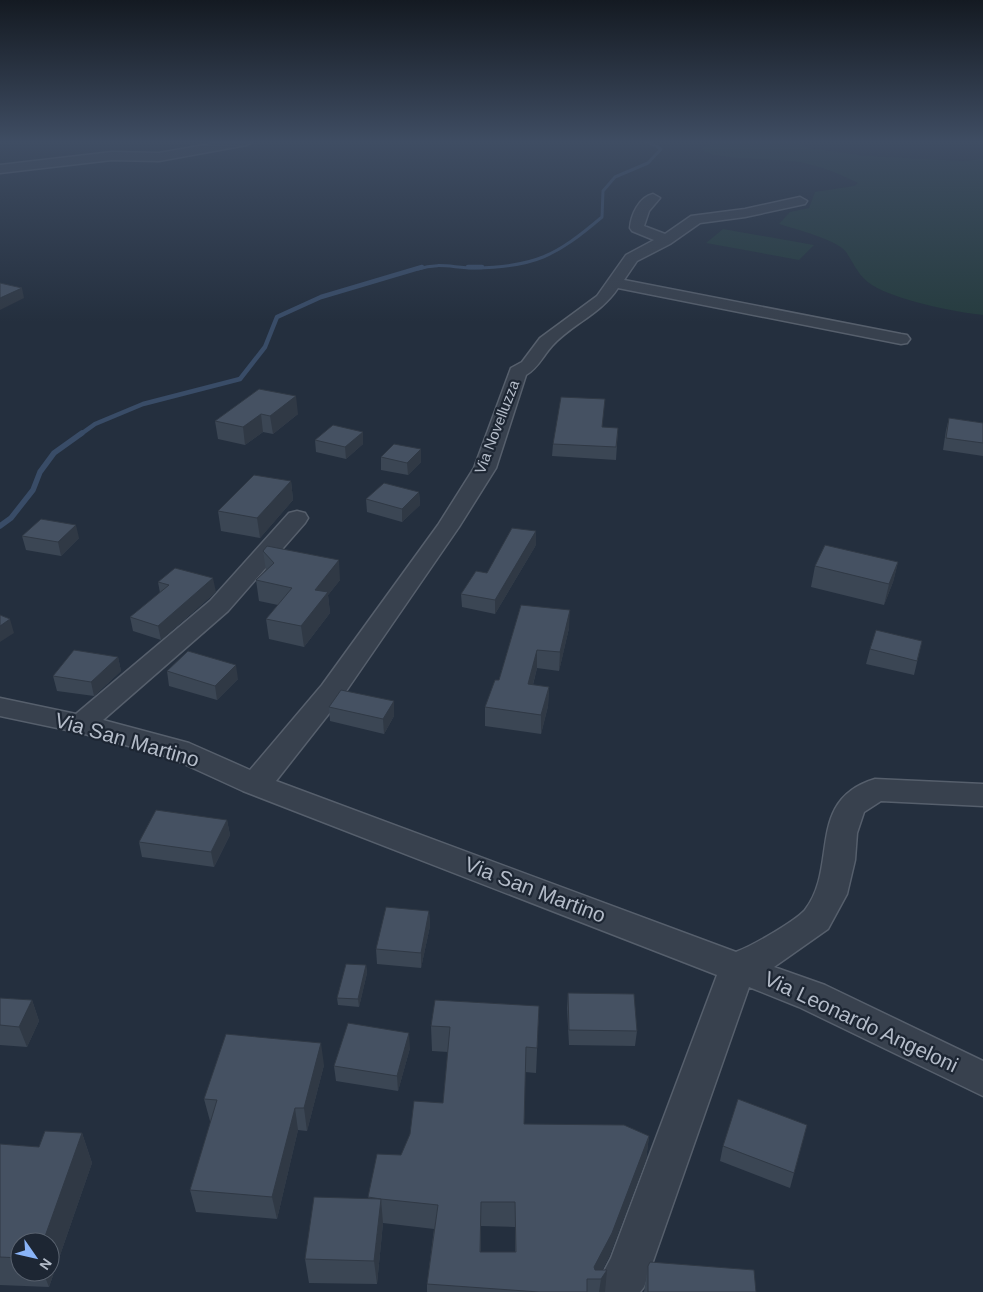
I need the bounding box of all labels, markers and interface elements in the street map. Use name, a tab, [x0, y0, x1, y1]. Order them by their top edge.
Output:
street label: Via Novelluzza	[471, 377, 522, 476]
street label: Via San Martino	[52, 708, 202, 771]
street label: Via San Martino	[461, 852, 609, 927]
street label: Via Leonardo Angeloni	[761, 967, 962, 1077]
north arrow	[10, 1232, 60, 1282]
text: N	[36, 1256, 55, 1273]

